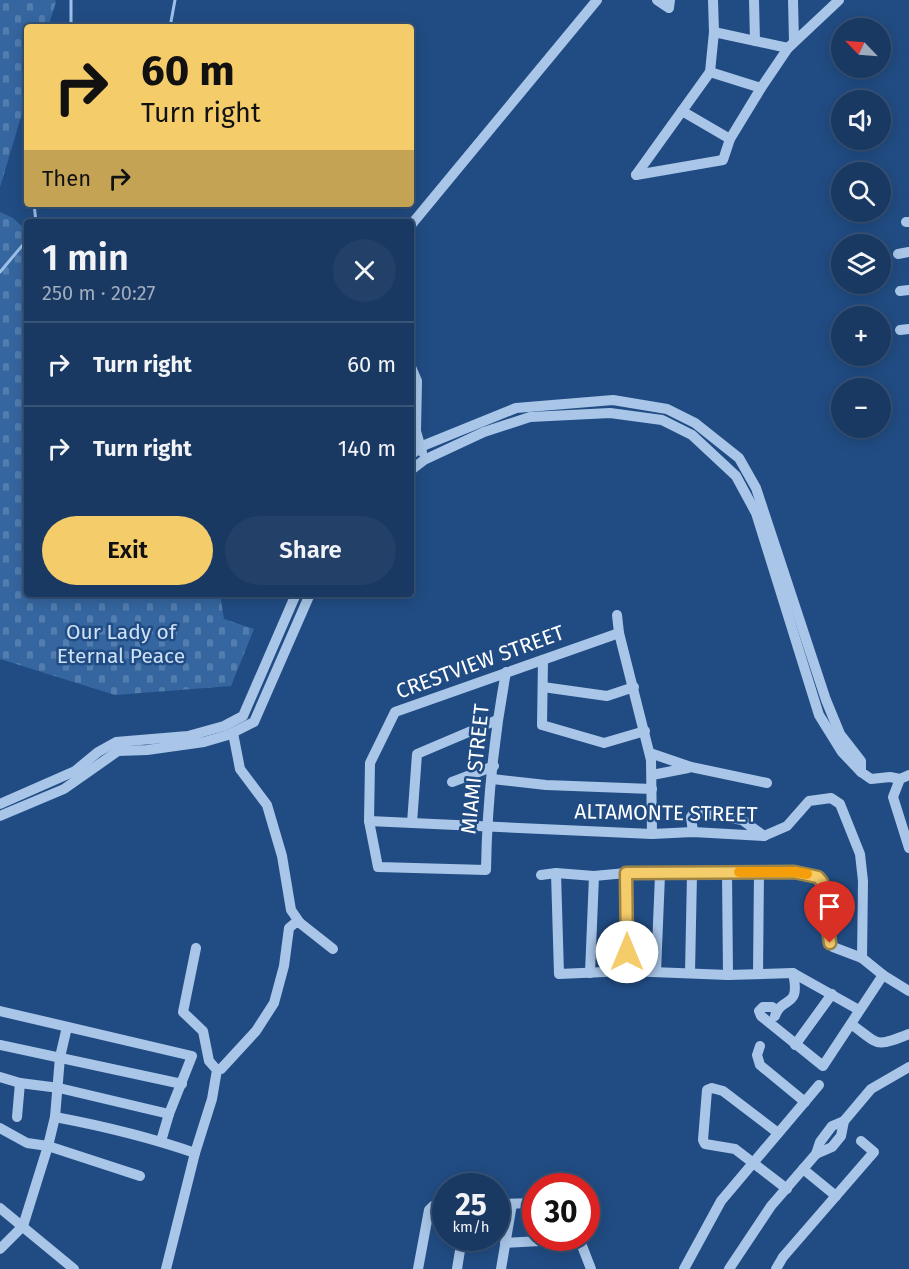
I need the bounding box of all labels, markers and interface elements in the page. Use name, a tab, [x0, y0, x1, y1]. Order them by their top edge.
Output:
north arrow	[831, 18, 891, 78]
map controls	[831, 18, 891, 438]
text: 60 m	[141, 46, 235, 96]
icon: right	[42, 48, 120, 126]
button: sound	[831, 90, 891, 150]
text: Turn right	[141, 97, 261, 129]
icon: right	[103, 162, 136, 195]
button: search	[831, 162, 891, 222]
text: Then	[42, 165, 91, 192]
button: layers	[831, 234, 891, 294]
text: 1 min	[42, 236, 129, 280]
button: close	[333, 239, 396, 302]
text: 250 m · 20:27	[42, 281, 155, 305]
button: +	[831, 306, 891, 366]
icon: right	[42, 348, 75, 381]
text: Turn right	[93, 351, 192, 378]
text: 60 m	[347, 351, 396, 378]
button: −	[831, 378, 891, 438]
icon: right	[42, 432, 75, 465]
text: Turn right	[93, 435, 192, 462]
text: 140 m	[338, 435, 396, 462]
button: Exit	[42, 516, 213, 585]
button: Share	[225, 516, 396, 585]
park label: Our Lady of Eternal Peace	[57, 619, 185, 669]
street label: CRESTVIEW STREET	[392, 619, 568, 705]
street label: MIAMI STREET	[455, 703, 495, 835]
street label: ALTAMONTE STREET	[574, 798, 758, 828]
pin	[804, 881, 855, 943]
icon: arrive	[813, 890, 846, 923]
position arrow	[595, 920, 659, 984]
speed limit sign: 30	[522, 1173, 600, 1251]
text: 25	[455, 1187, 487, 1223]
text: km/h	[452, 1218, 490, 1236]

